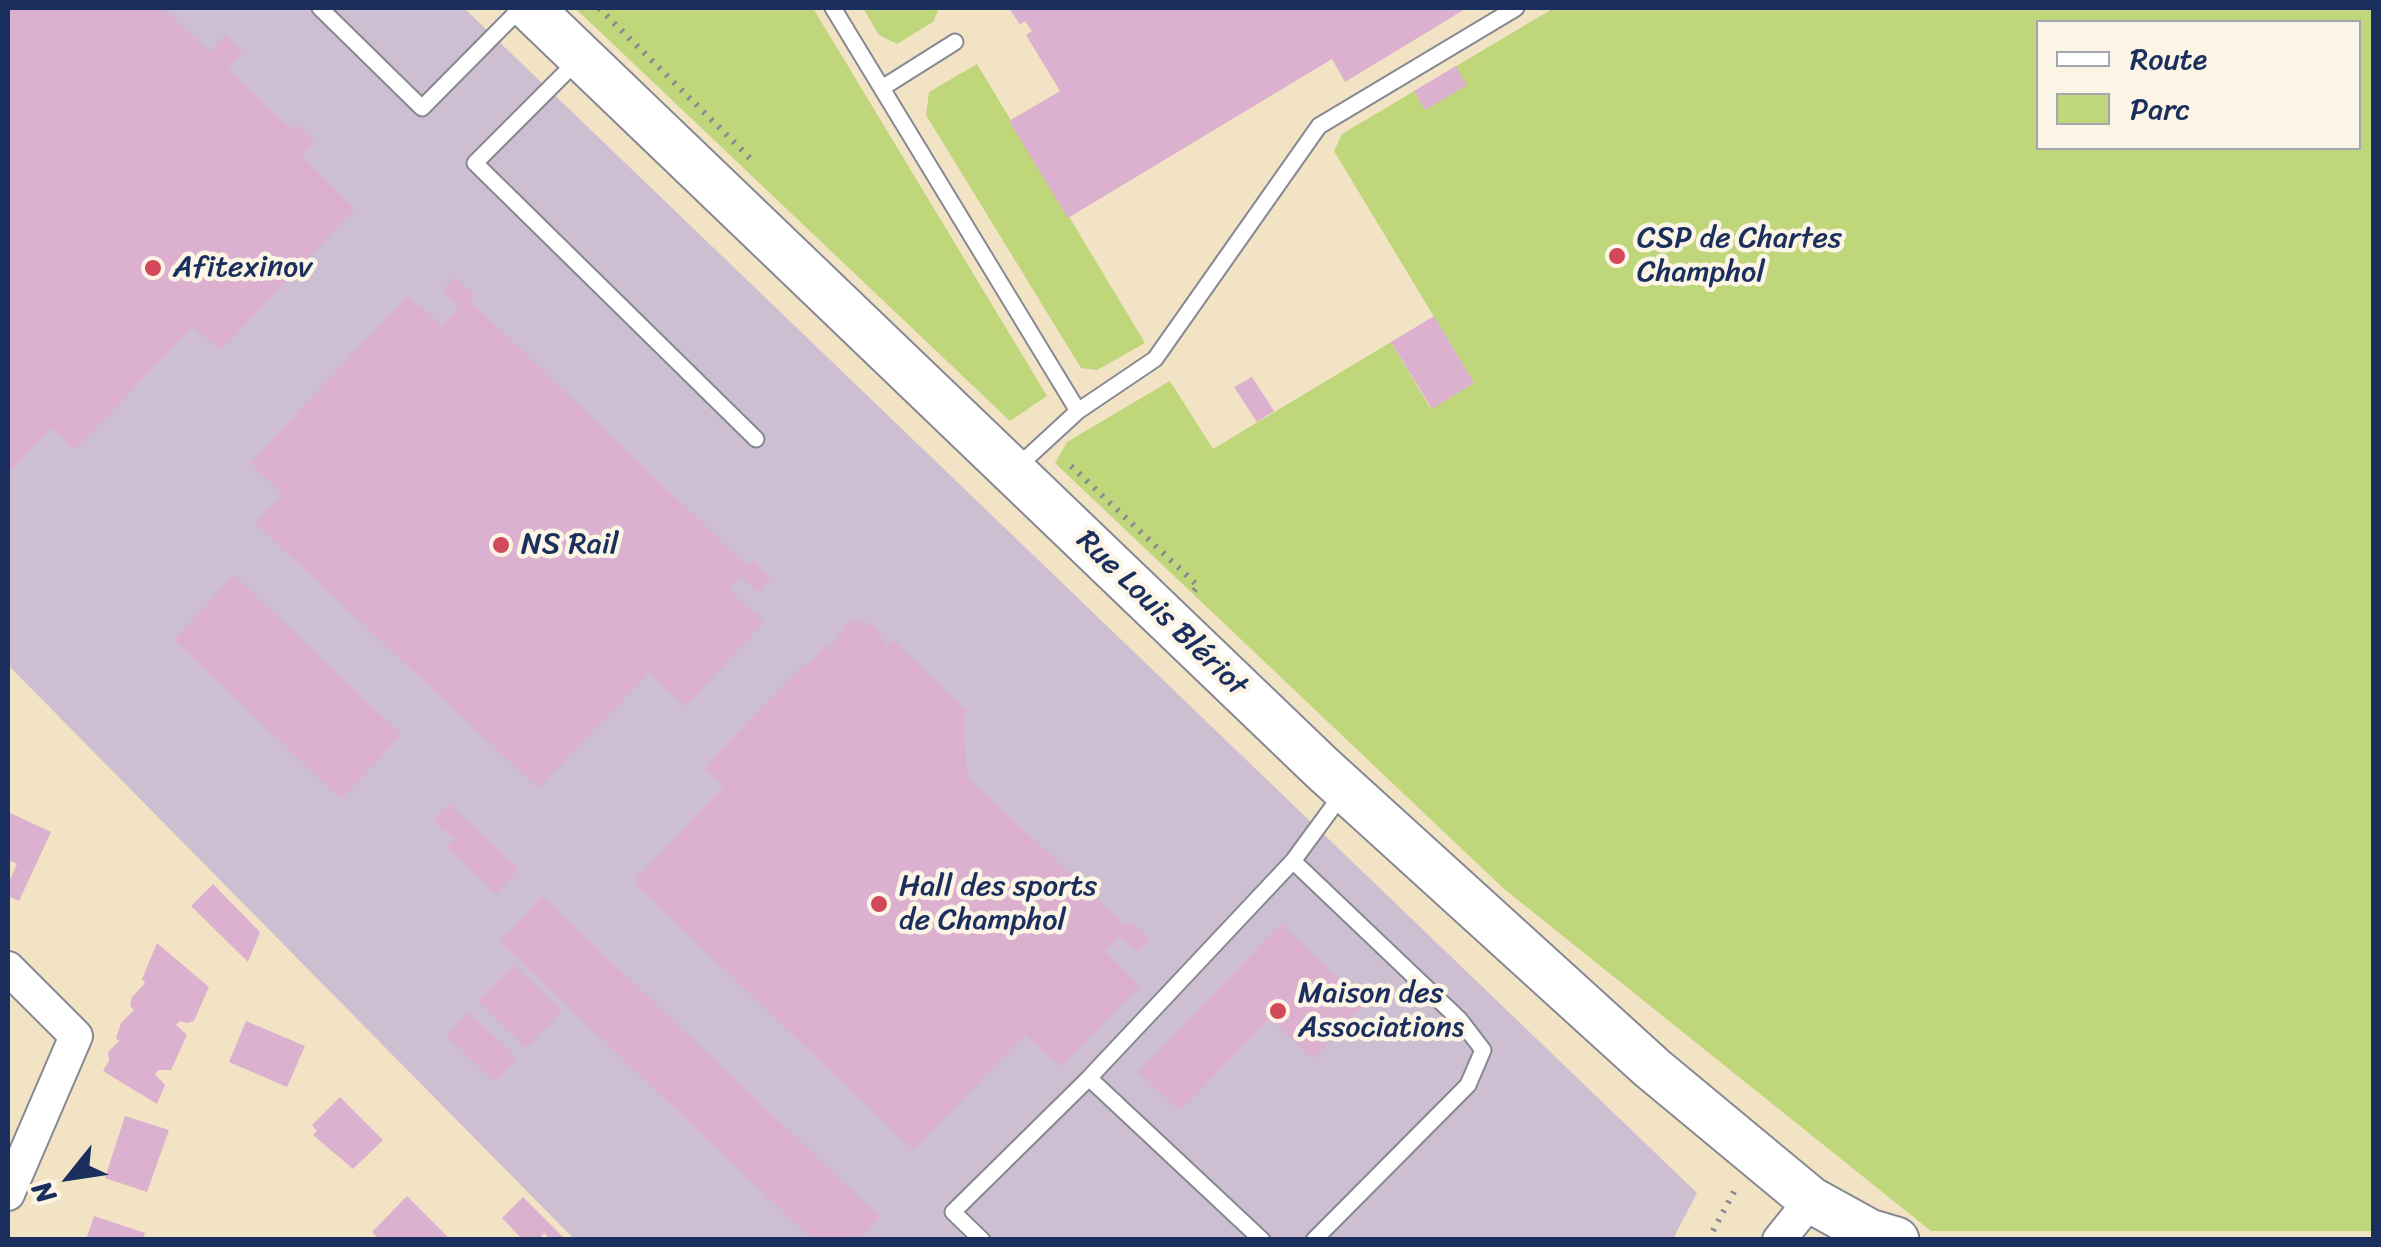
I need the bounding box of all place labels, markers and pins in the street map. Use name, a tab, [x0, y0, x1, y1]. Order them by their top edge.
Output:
place label: CSP de Chartes Champhol	[1637, 221, 1842, 292]
marker: CSP de Chartes Champhol	[1606, 245, 1628, 267]
place label: Afitexinov	[173, 250, 312, 286]
marker: Afitexinov	[142, 257, 164, 279]
place label: NS Rail	[521, 527, 619, 563]
marker: NS Rail	[490, 534, 512, 556]
place label: Hall des sports de Champhol	[899, 869, 1097, 940]
marker: Hall des sports de Champhol	[868, 893, 890, 915]
place label: Maison des Associations	[1298, 976, 1464, 1046]
marker: Maison des Associations	[1267, 1000, 1289, 1022]

